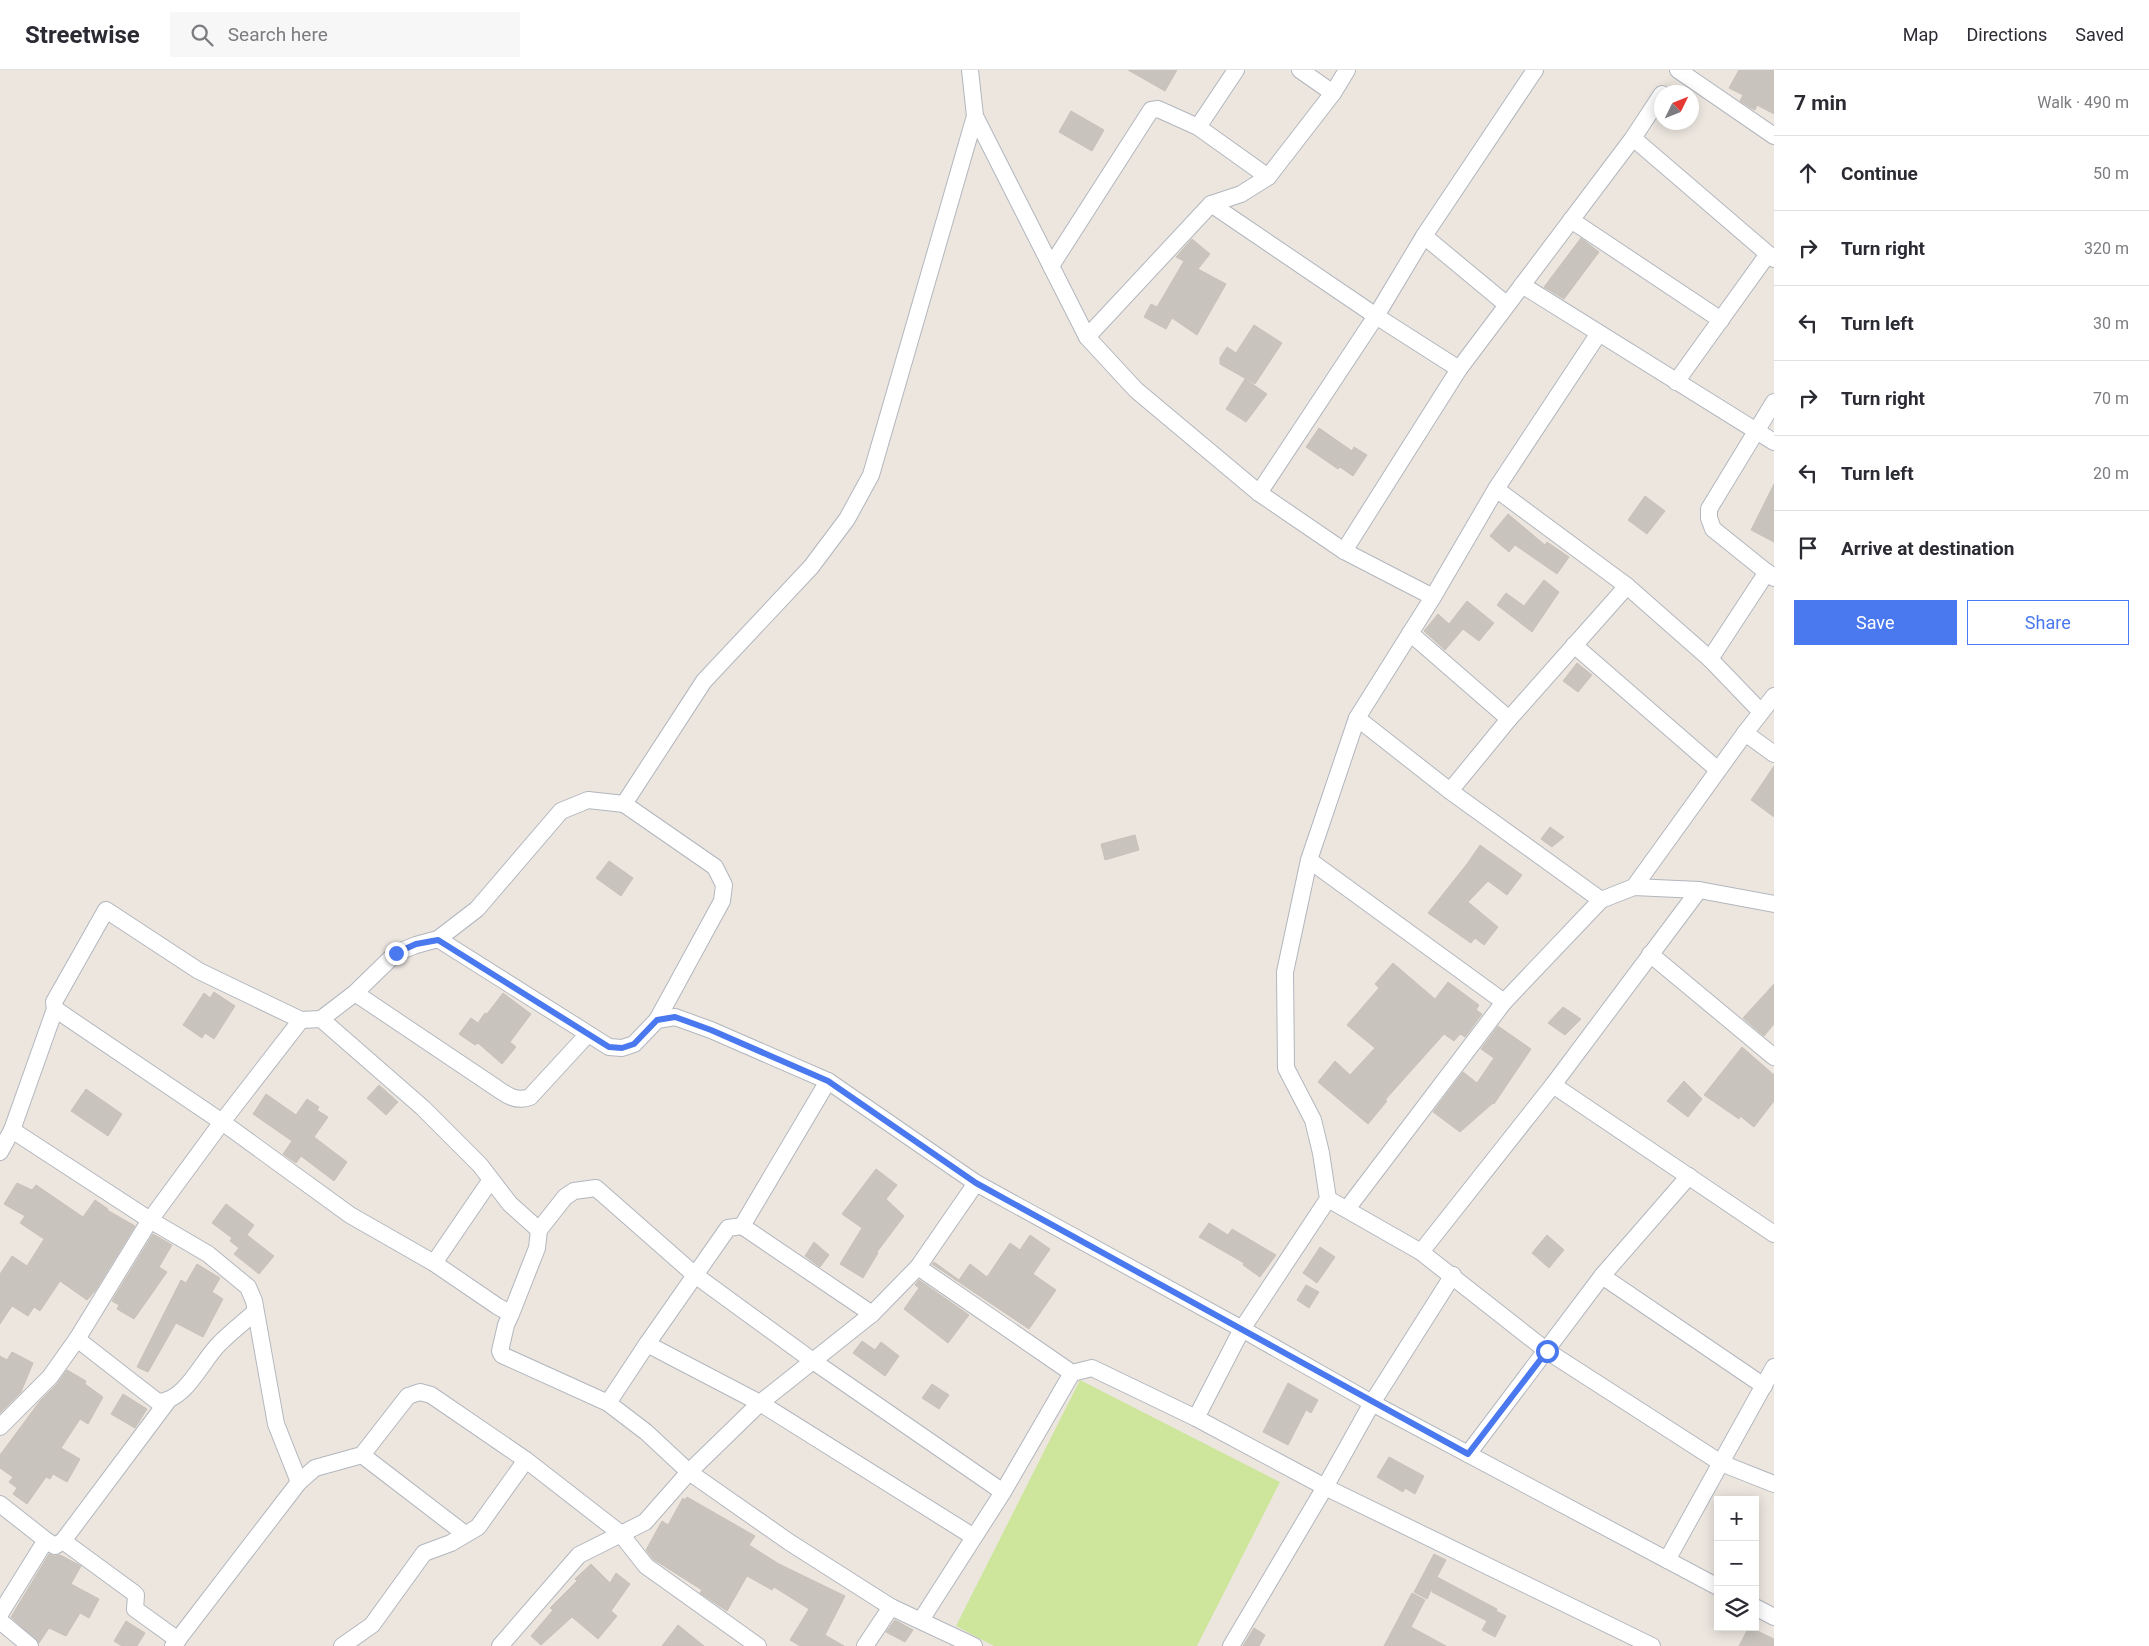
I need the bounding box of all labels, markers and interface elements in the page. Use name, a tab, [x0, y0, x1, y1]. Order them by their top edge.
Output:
search box	[170, 12, 520, 57]
text: Streetwise	[25, 21, 140, 49]
icon: search	[188, 21, 216, 49]
text: Search here	[228, 23, 328, 46]
text: Map	[1903, 24, 1938, 45]
text: Directions	[1966, 24, 2047, 45]
text: Saved	[2075, 24, 2124, 45]
north arrow	[1654, 85, 1699, 130]
text: 7 min	[1794, 91, 1847, 115]
text: Walk · 490 m	[2037, 93, 2129, 112]
icon: ahead	[1794, 159, 1822, 187]
text: Continue	[1841, 162, 1918, 185]
text: 50 m	[2093, 164, 2129, 183]
icon: right	[1794, 234, 1822, 262]
text: Turn right	[1841, 237, 1925, 260]
text: 320 m	[2084, 239, 2129, 258]
icon: left	[1794, 309, 1822, 337]
text: Turn left	[1841, 312, 1914, 335]
text: 30 m	[2093, 314, 2129, 333]
icon: right	[1794, 384, 1822, 412]
text: Turn right	[1841, 387, 1925, 410]
text: 70 m	[2093, 389, 2129, 408]
icon: left	[1794, 459, 1822, 487]
text: Turn left	[1841, 462, 1914, 485]
text: 20 m	[2093, 464, 2129, 483]
icon: arrive	[1794, 534, 1822, 562]
text: Arrive at destination	[1841, 537, 2014, 560]
button: Save	[1794, 600, 1957, 645]
button: Share	[1967, 600, 2129, 645]
route end	[385, 942, 408, 965]
route start	[1536, 1340, 1559, 1363]
map controls	[1714, 1496, 1759, 1631]
button: +	[1714, 1496, 1759, 1541]
button: −	[1714, 1541, 1759, 1586]
button: layers	[1714, 1586, 1759, 1631]

